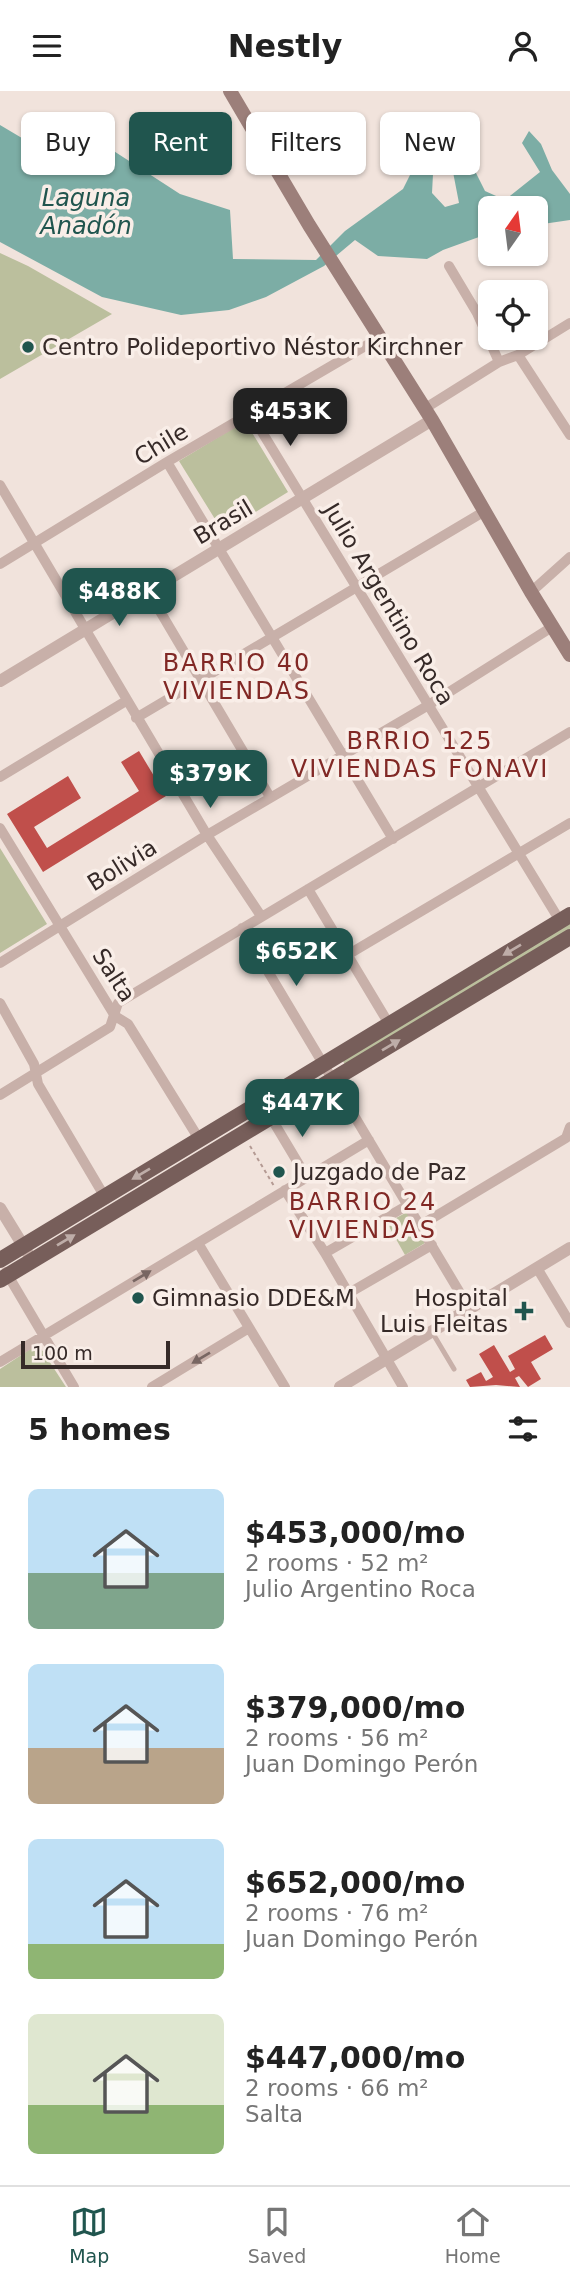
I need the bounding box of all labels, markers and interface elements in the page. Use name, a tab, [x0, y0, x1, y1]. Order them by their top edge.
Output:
icon: menu	[28, 27, 66, 65]
text: Nestly	[228, 27, 342, 65]
icon: person	[504, 27, 542, 65]
chip: Buy	[21, 112, 115, 175]
chip: Rent	[129, 112, 232, 175]
chip: Filters	[246, 112, 366, 175]
chip: New	[380, 112, 480, 175]
water label: Laguna Anadón	[38, 184, 132, 240]
north arrow	[478, 196, 548, 266]
map controls	[478, 196, 548, 350]
button: locate	[478, 280, 548, 350]
place label: Centro Polideportivo Néstor Kirchner	[42, 334, 463, 360]
marker: Centro Polideportivo Néstor Kirchner	[20, 339, 36, 355]
pin: $453K	[241, 389, 339, 448]
text: $453K	[249, 398, 331, 424]
street label: Chile	[130, 418, 192, 470]
street label: Brasil	[189, 494, 257, 550]
street label: Julio Argentino Roca	[317, 497, 460, 710]
pin: $488K	[70, 568, 168, 628]
text: $488K	[78, 578, 160, 604]
district label: BARRIO 40 VIVIENDAS	[163, 649, 311, 705]
district label: BRRIO 125 VIVIENDAS FONAVI	[291, 727, 549, 783]
pin: $379K	[161, 751, 259, 810]
text: $379K	[169, 760, 251, 786]
street label: Bolivia	[83, 834, 161, 896]
pin: $652K	[247, 929, 345, 988]
text: $652K	[255, 938, 337, 964]
street label: Salta	[87, 944, 141, 1006]
one-way arrow	[502, 944, 521, 956]
one-way arrow	[381, 1038, 400, 1051]
pin: $447K	[253, 1079, 351, 1139]
text: $447K	[261, 1089, 343, 1115]
place label: Juzgado de Paz	[291, 1159, 466, 1185]
marker: Juzgado de Paz	[271, 1164, 287, 1180]
one-way arrow	[131, 1168, 150, 1180]
district label: BARRIO 24 VIVIENDAS	[289, 1188, 437, 1244]
one-way arrow	[56, 1234, 76, 1246]
one-way arrow	[133, 1270, 152, 1283]
place label: Gimnasio DDE&M	[152, 1285, 355, 1311]
place label: Hospital Luis Fleitas	[380, 1285, 508, 1337]
marker: Gimnasio DDE&M	[130, 1290, 146, 1306]
marker: Hospital Luis Fleitas	[514, 1301, 534, 1321]
scale bar	[21, 1338, 170, 1370]
text: 100 m	[32, 1342, 93, 1364]
one-way arrow	[191, 1351, 210, 1364]
icon: filters	[504, 1410, 542, 1448]
text: 5 homes	[28, 1412, 171, 1447]
text: $453,000/mo	[245, 1515, 465, 1550]
icon: home	[84, 1517, 168, 1601]
text: 2 rooms · 52 m²	[245, 1550, 429, 1576]
text: Julio Argentino Roca	[245, 1576, 476, 1602]
text: $379,000/mo	[245, 1690, 465, 1725]
icon: home	[84, 1692, 168, 1776]
text: 2 rooms · 56 m²	[245, 1725, 429, 1751]
text: Juan Domingo Perón	[245, 1751, 478, 1777]
text: $652,000/mo	[245, 1865, 465, 1900]
icon: home	[84, 1867, 168, 1951]
text: 2 rooms · 76 m²	[245, 1900, 429, 1926]
text: Juan Domingo Perón	[245, 1926, 478, 1952]
text: $447,000/mo	[245, 2040, 465, 2075]
icon: home	[84, 2042, 168, 2126]
text: 2 rooms · 66 m²	[245, 2075, 429, 2101]
text: Salta	[245, 2101, 303, 2127]
tab: Map	[69, 2203, 109, 2267]
tab: Saved	[248, 2203, 306, 2267]
tab: Home	[445, 2203, 501, 2267]

